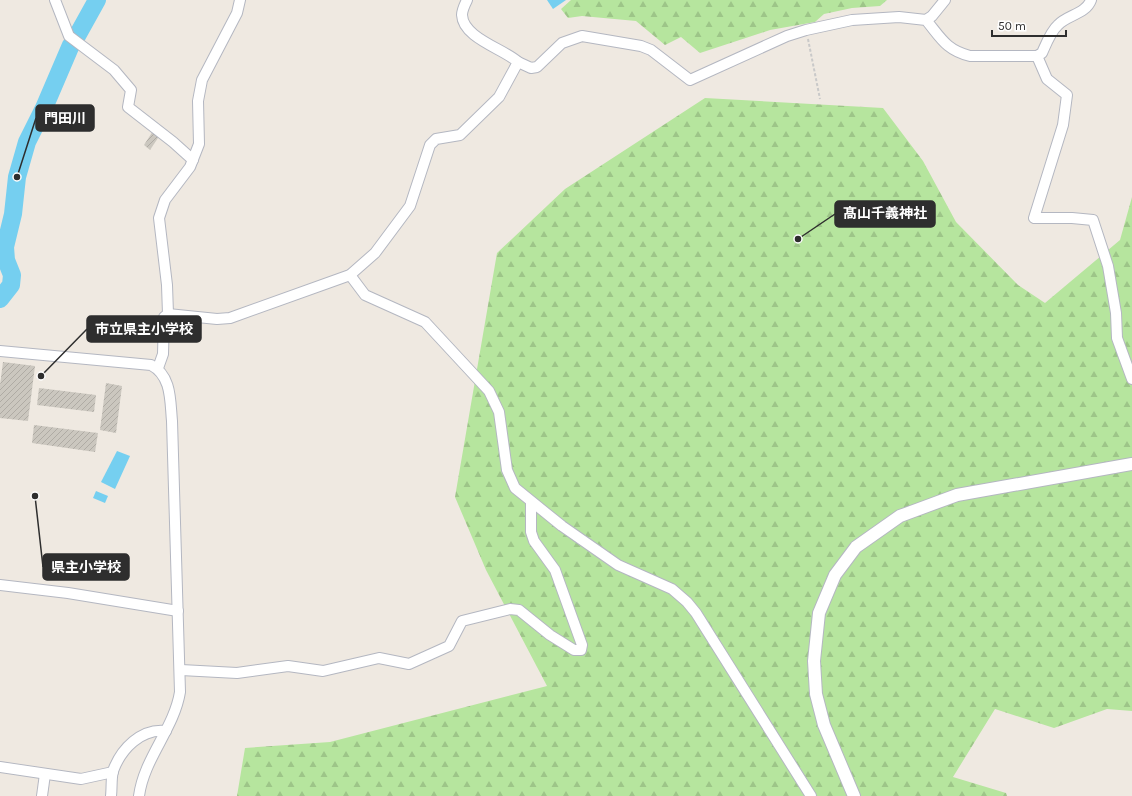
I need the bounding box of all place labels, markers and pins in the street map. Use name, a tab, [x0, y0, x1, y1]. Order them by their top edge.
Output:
callout: 門田川	[36, 105, 94, 131]
callout: 髙山千義神社	[835, 201, 935, 227]
callout: 市立県主小学校	[87, 316, 201, 342]
callout: 県主小学校	[43, 554, 129, 580]

